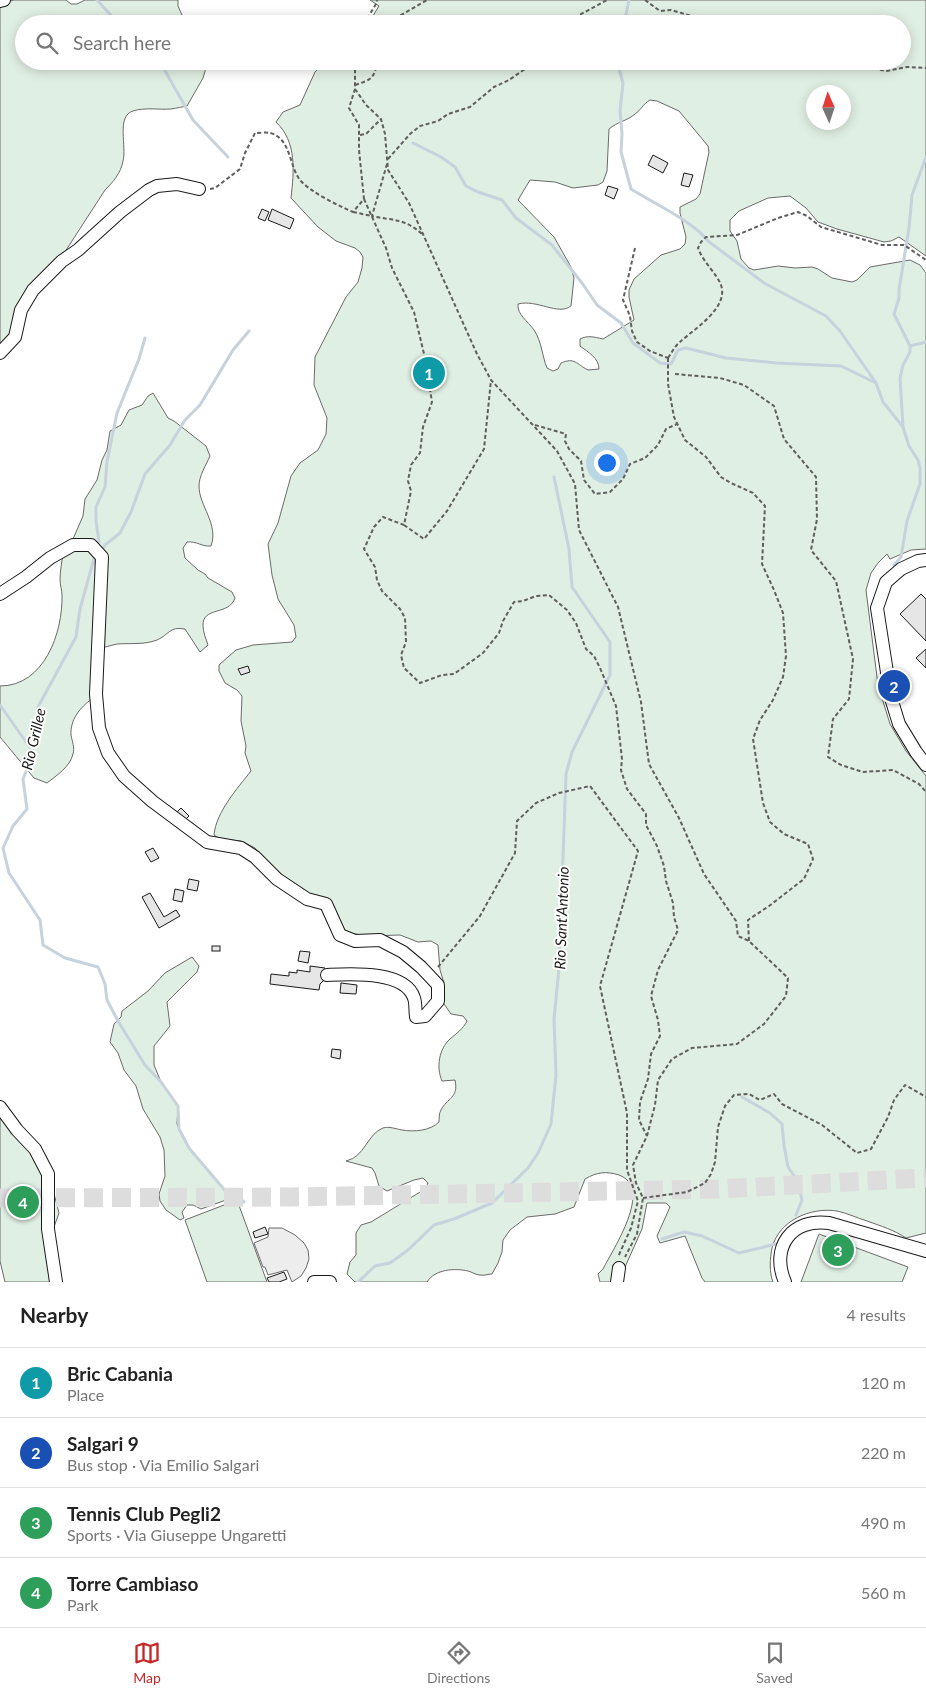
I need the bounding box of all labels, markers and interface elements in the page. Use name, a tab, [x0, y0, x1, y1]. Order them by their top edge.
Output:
search box	[15, 15, 911, 70]
icon: search	[33, 29, 61, 57]
text: Search here	[73, 31, 171, 54]
north arrow	[806, 85, 851, 130]
pin: 1	[413, 354, 445, 392]
your location	[594, 450, 620, 476]
pin: 2	[878, 667, 910, 705]
water label: Rio Grillee	[17, 706, 49, 772]
water label: Rio Sant'Antonio	[550, 866, 572, 970]
pin: 4	[7, 1183, 39, 1221]
pin: 3	[822, 1231, 854, 1269]
text: Nearby	[20, 1302, 88, 1327]
text: 4 results	[846, 1305, 906, 1324]
text: Bric Cabania	[67, 1362, 173, 1385]
text: 1	[31, 1373, 41, 1392]
text: 120 m	[861, 1373, 906, 1392]
text: Place	[67, 1385, 104, 1404]
text: Salgari 9	[67, 1432, 139, 1455]
text: 2	[31, 1443, 41, 1462]
text: 220 m	[861, 1443, 906, 1462]
text: Bus stop · Via Emilio Salgari	[67, 1455, 259, 1474]
text: Tennis Club Pegli2	[67, 1502, 221, 1525]
text: 3	[31, 1513, 41, 1532]
text: 490 m	[861, 1513, 906, 1532]
text: Sports · Via Giuseppe Ungaretti	[67, 1525, 286, 1544]
text: Torre Cambiaso	[67, 1572, 198, 1595]
text: 4	[31, 1583, 41, 1602]
text: 560 m	[861, 1583, 906, 1602]
text: Park	[67, 1595, 98, 1614]
tab: Map	[133, 1639, 161, 1686]
tab: Directions	[427, 1639, 490, 1686]
tab: Saved	[756, 1639, 793, 1686]

